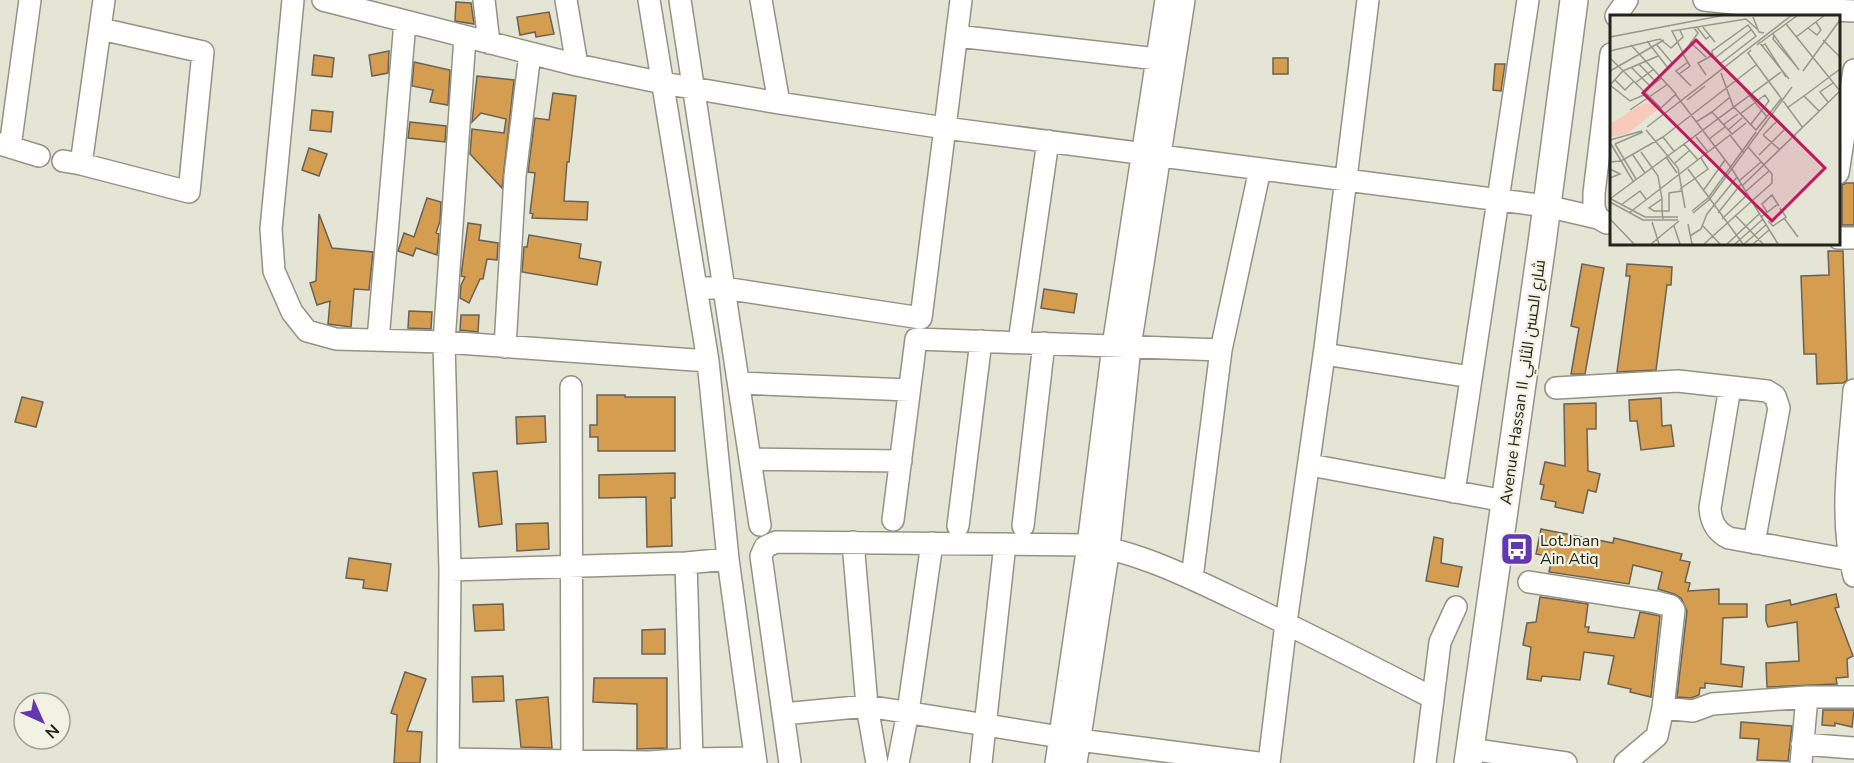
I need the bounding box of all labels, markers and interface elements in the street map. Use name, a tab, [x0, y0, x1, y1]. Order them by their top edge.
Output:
inset map	[1610, 15, 1839, 244]
street label: Avenue Hassan II شارع الحسن الثاني	[1495, 258, 1553, 506]
place label: Lot.Jnan Ain Atiq	[1540, 530, 1599, 570]
bus stop icon: Lot.Jnan Ain Atiq	[1499, 531, 1535, 567]
north arrow	[12, 691, 72, 751]
text: N	[40, 719, 64, 743]

